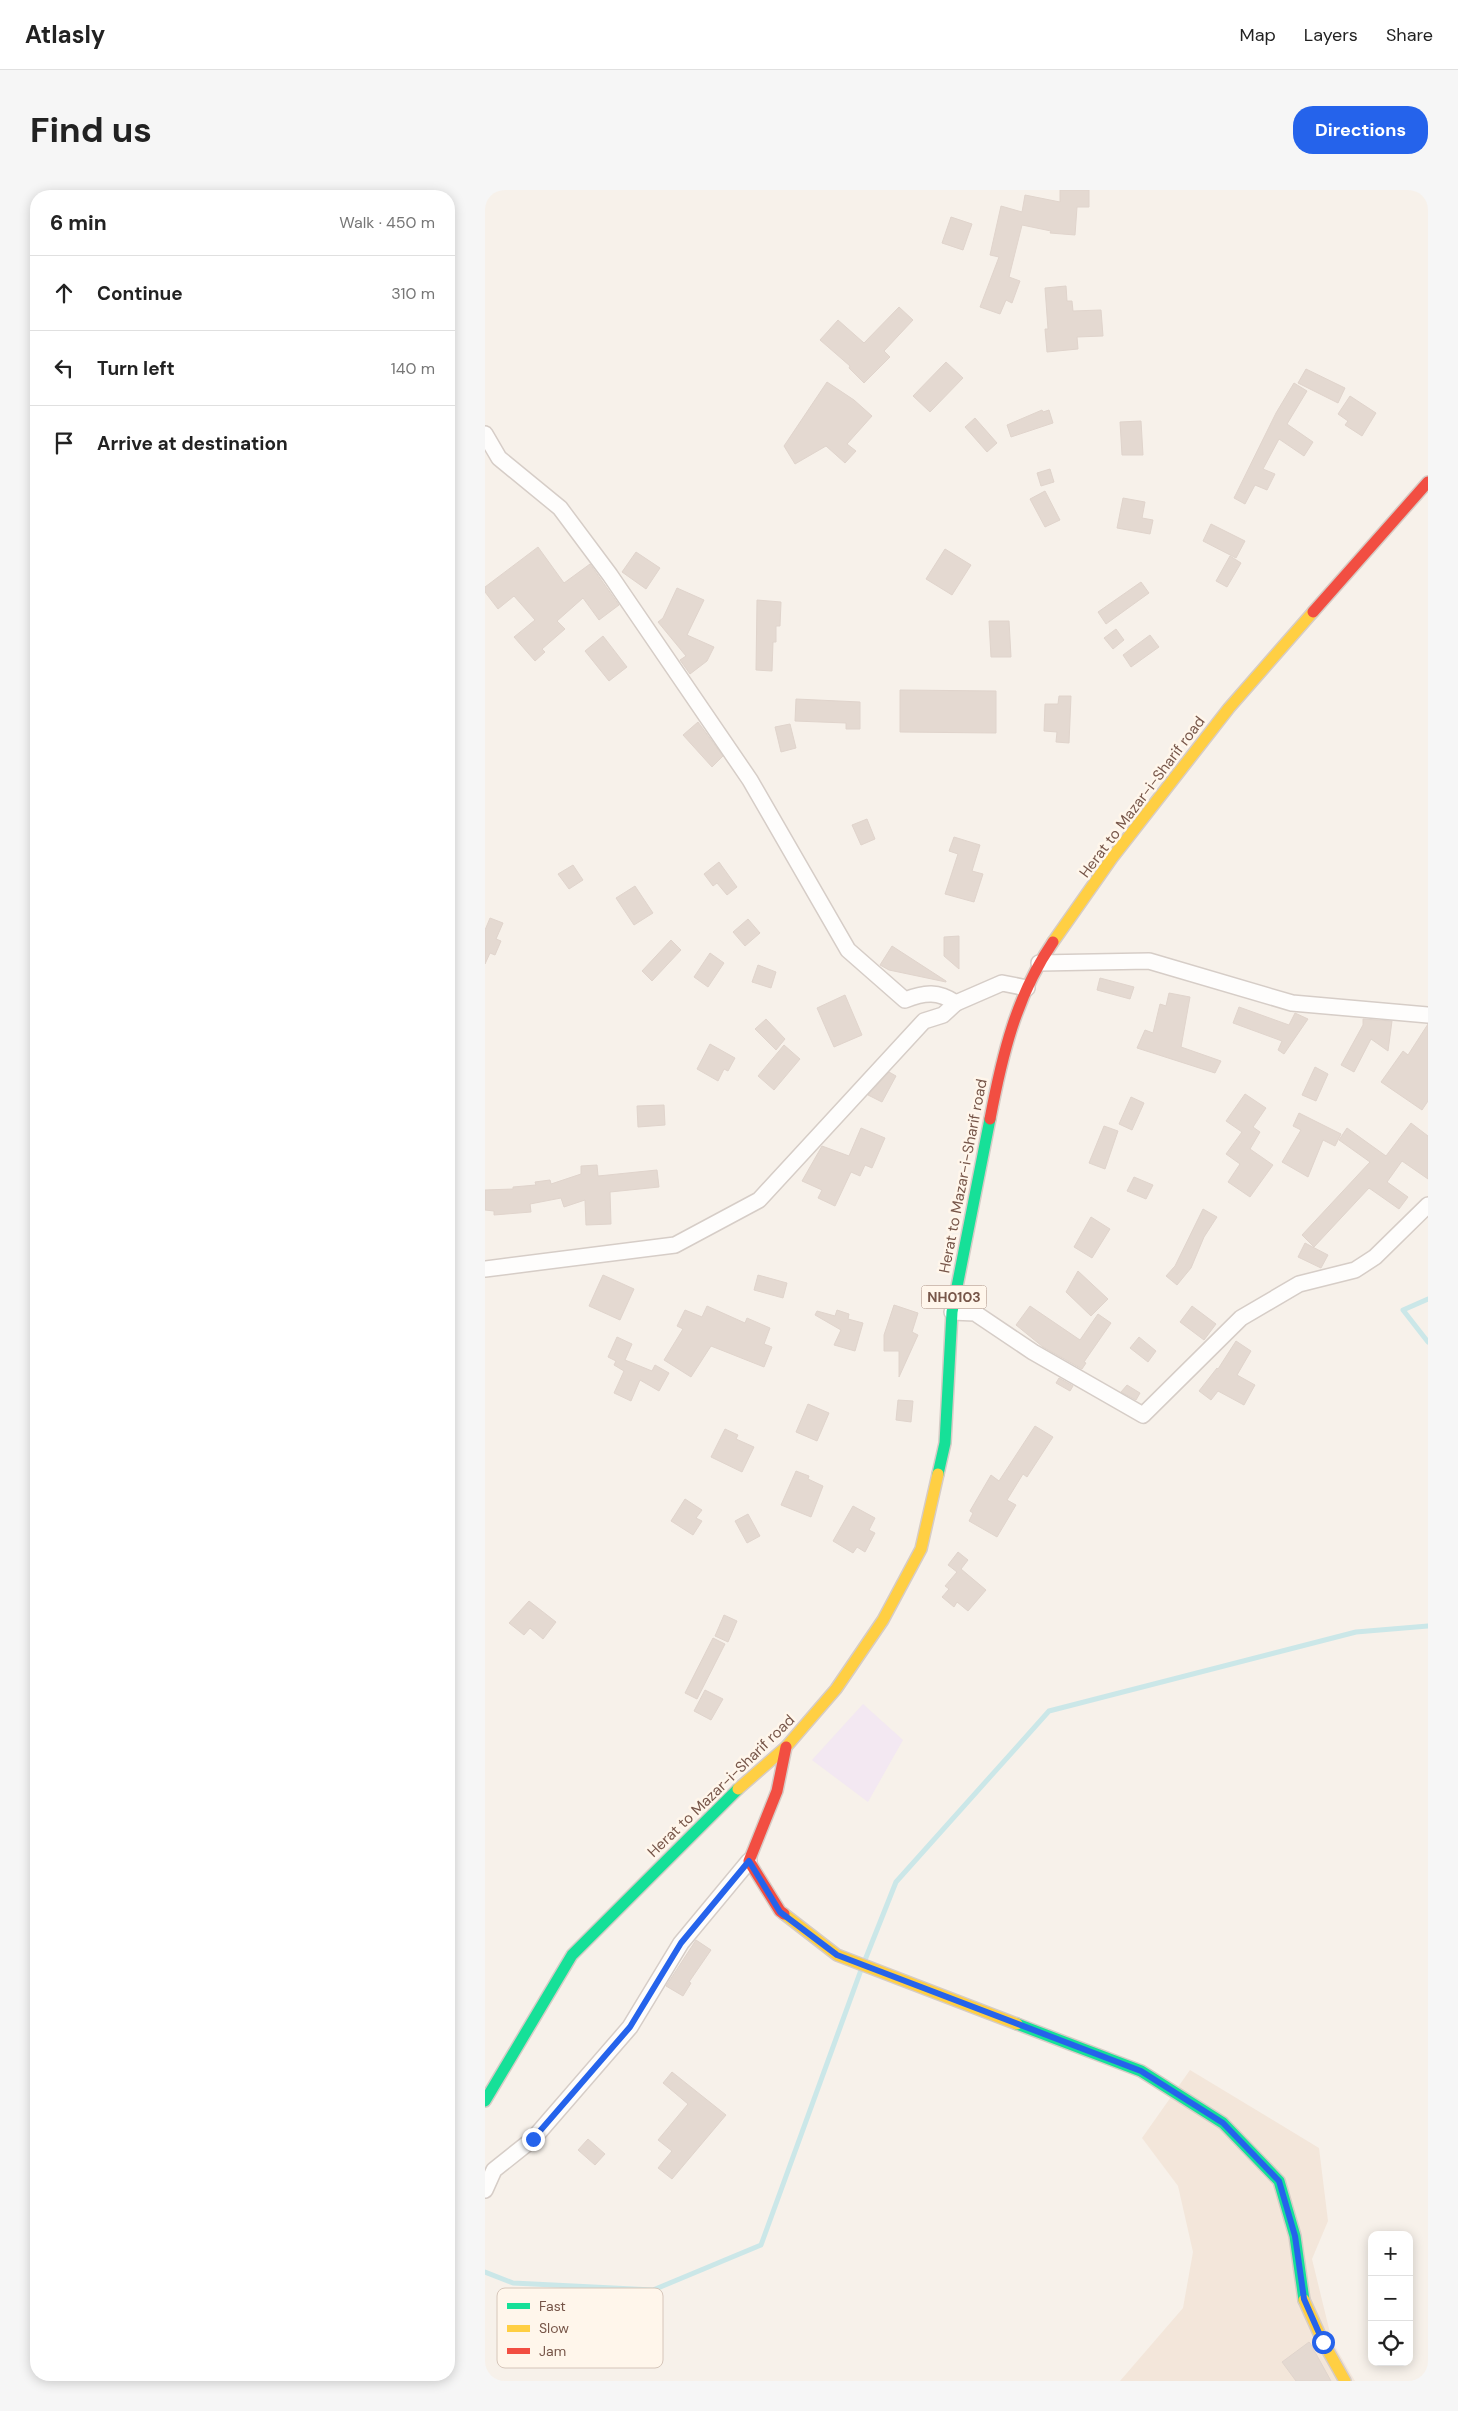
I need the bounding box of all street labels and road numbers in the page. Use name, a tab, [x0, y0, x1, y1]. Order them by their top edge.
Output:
street label: Herat to Mazar-i-Sharif road	[1075, 712, 1209, 882]
street label: Herat to Mazar-i-Sharif road	[934, 1077, 992, 1275]
road number: NH0103	[921, 1286, 987, 1308]
street label: Herat to Mazar-i-Sharif road	[643, 1710, 799, 1862]

